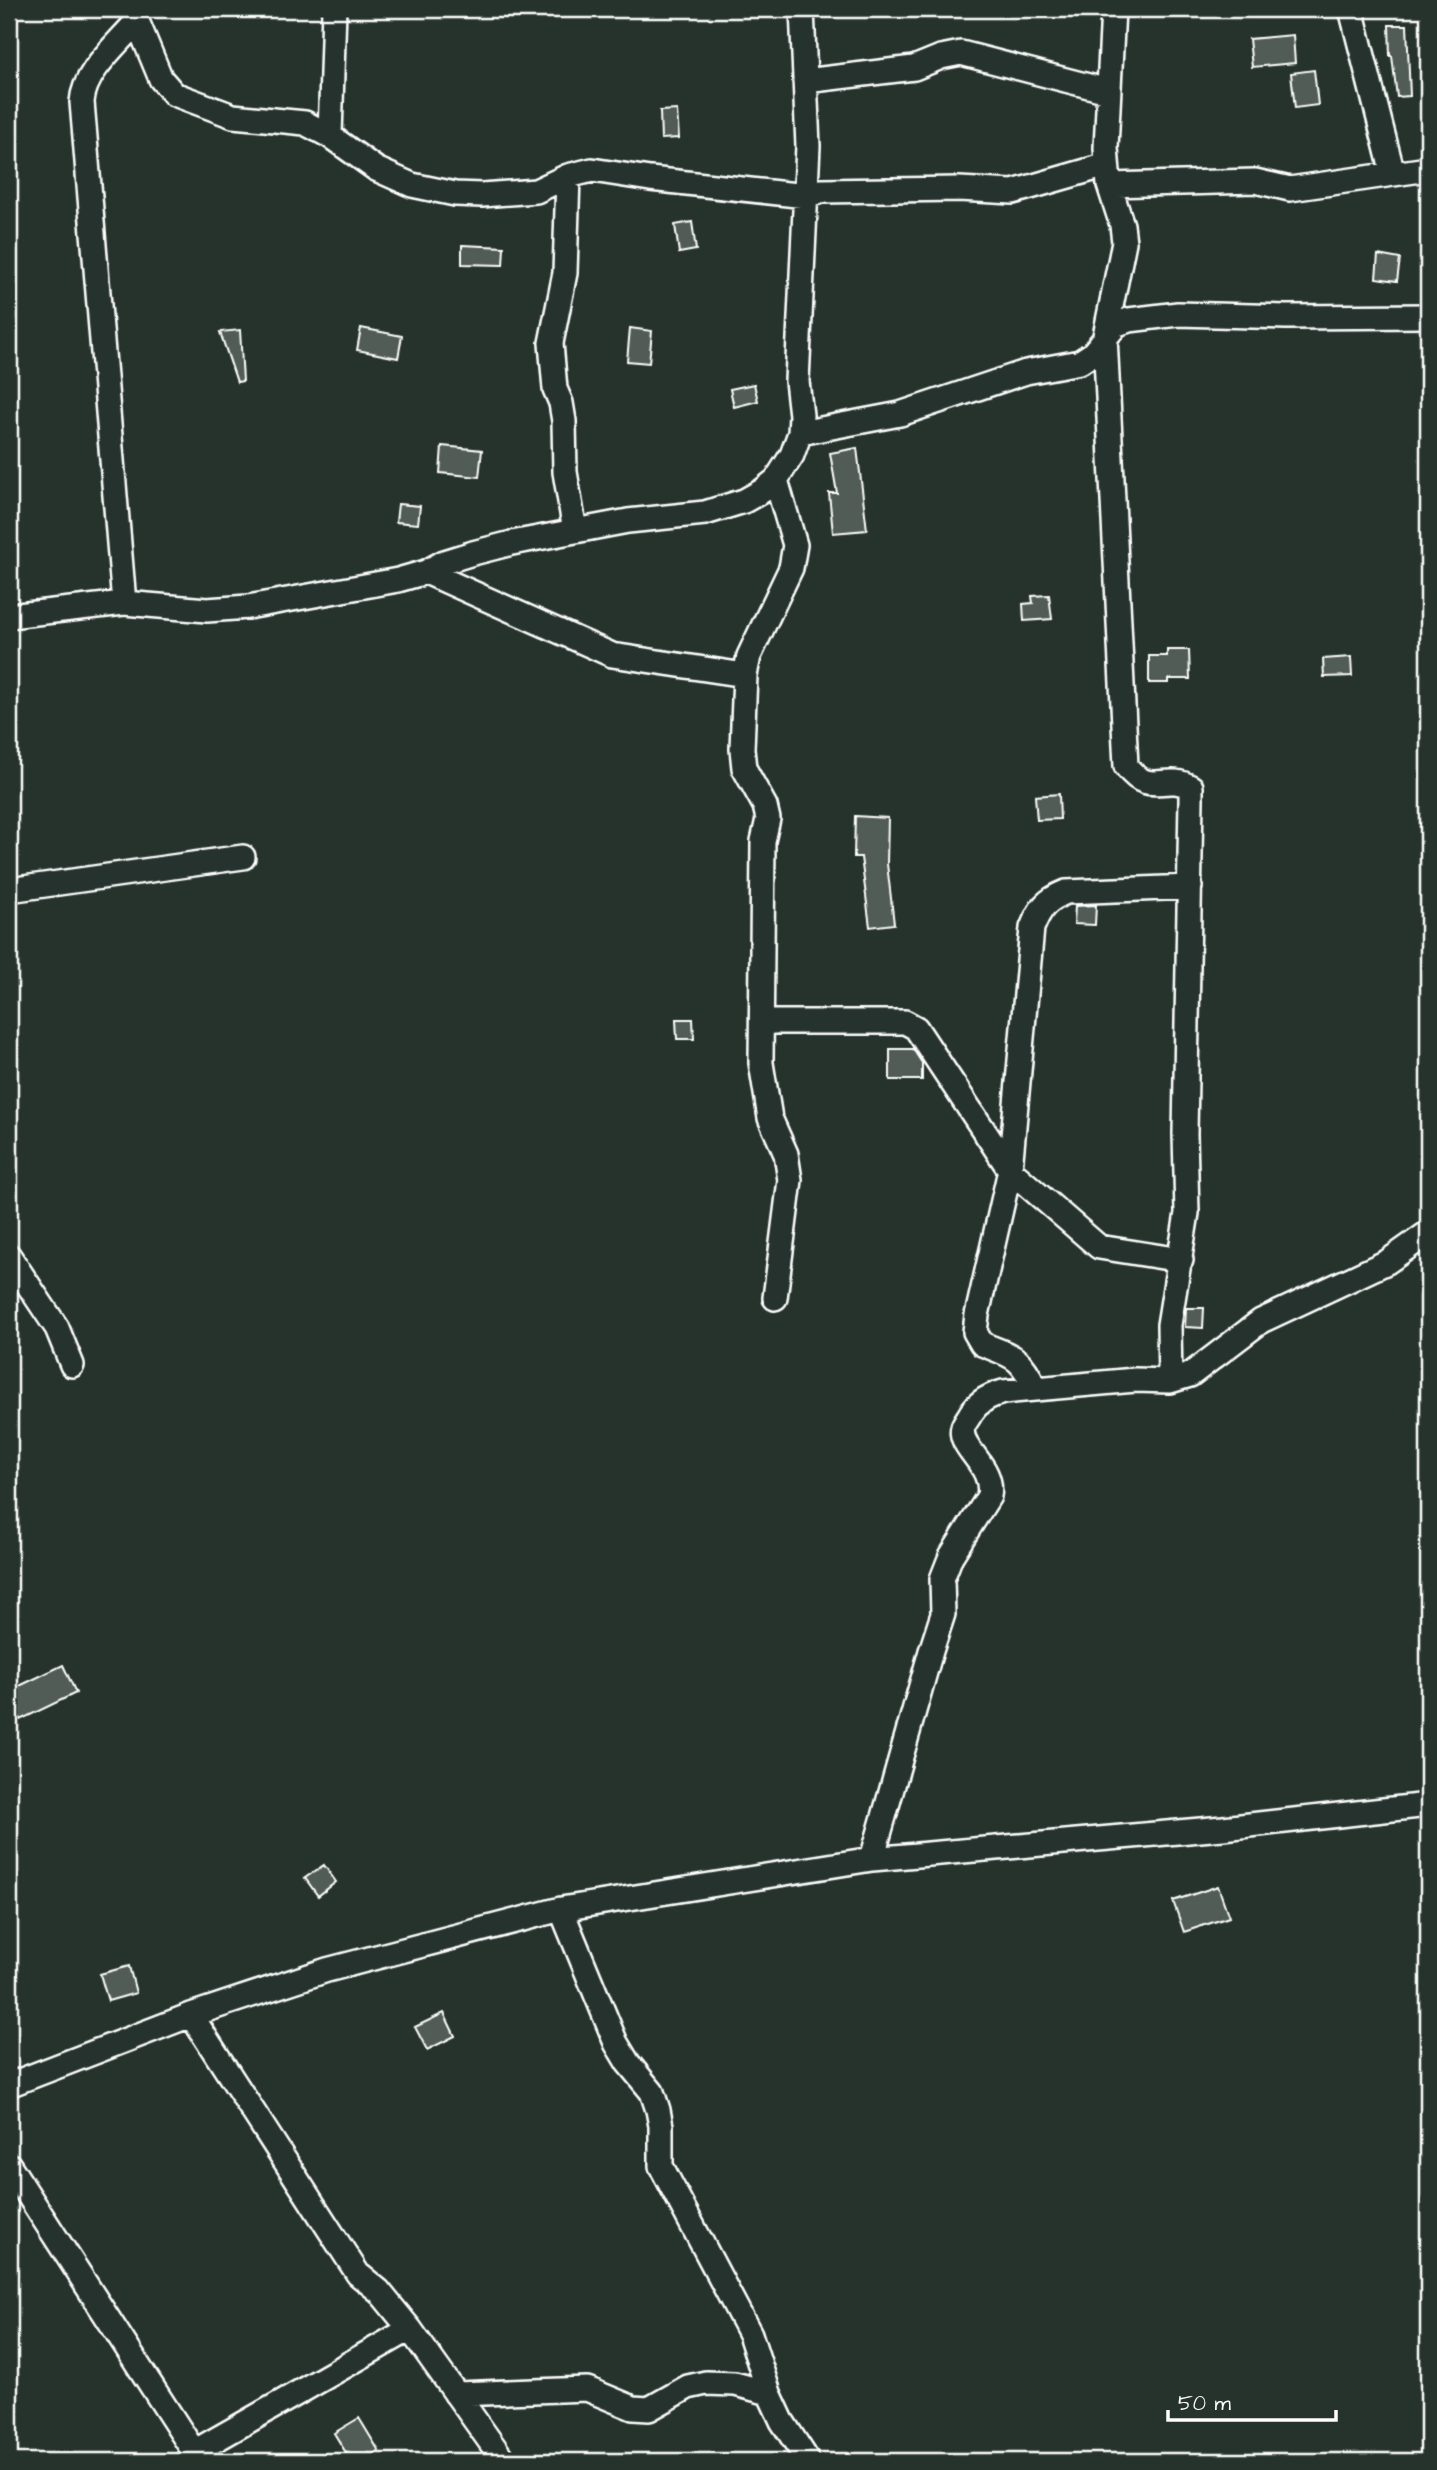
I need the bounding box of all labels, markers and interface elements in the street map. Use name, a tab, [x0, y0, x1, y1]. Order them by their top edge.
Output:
scale bar	[1168, 2379, 1336, 2423]
text: 50 m	[1178, 2389, 1232, 2418]

